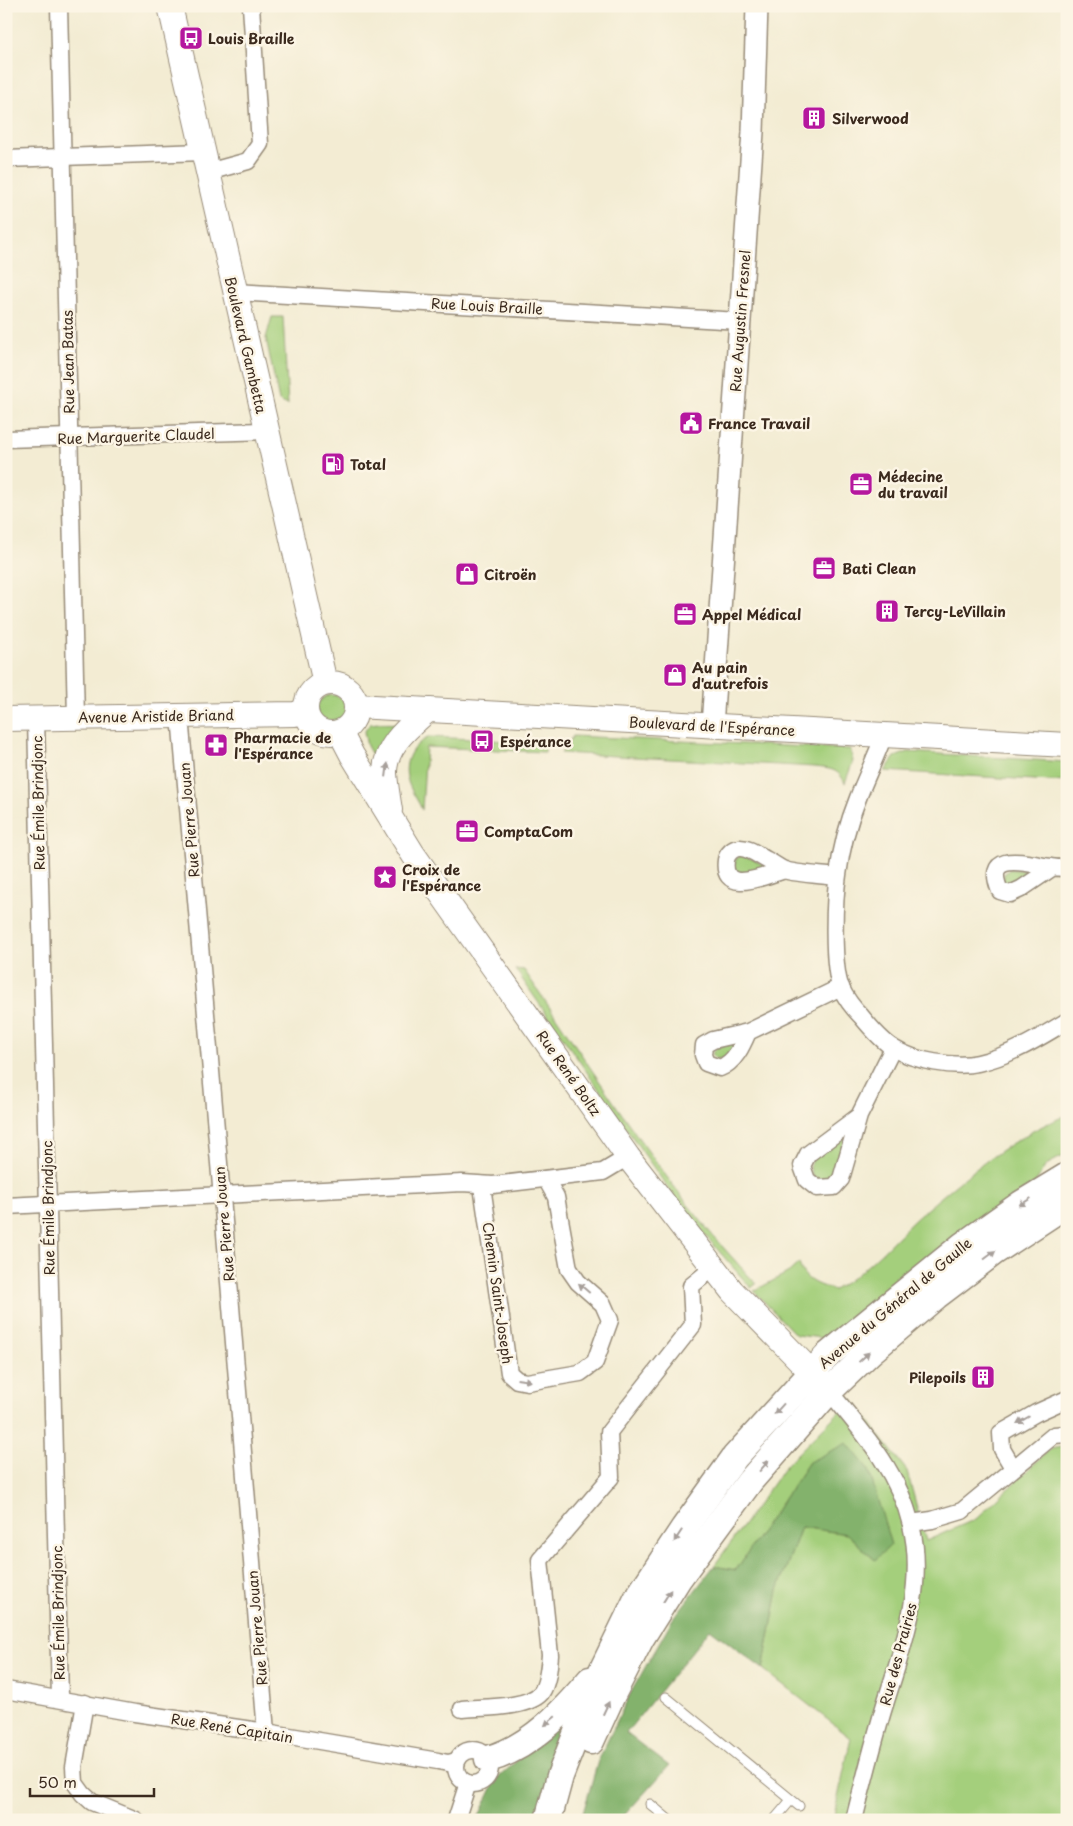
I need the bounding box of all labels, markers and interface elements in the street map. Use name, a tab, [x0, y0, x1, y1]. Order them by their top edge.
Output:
bus stop icon: Louis Braille	[178, 25, 204, 51]
place label: Louis Braille	[208, 28, 295, 49]
building icon: Silverwood	[801, 105, 827, 131]
place label: Silverwood	[832, 108, 909, 129]
street label: Rue Augustin Fresnel	[725, 249, 755, 393]
street label: Boulevard Gambetta	[220, 274, 272, 416]
street label: Rue Louis Braille	[430, 293, 544, 319]
street label: Rue Jean Batas	[57, 310, 79, 414]
public building icon: France Travail	[678, 410, 704, 436]
place label: France Travail	[708, 413, 810, 434]
street label: Rue Marguerite Claudel	[57, 423, 215, 449]
fuel station icon: Total	[320, 451, 346, 477]
place label: Total	[350, 454, 386, 475]
place label: Médecine du travail	[878, 466, 948, 503]
office icon: Médecine du travail	[848, 471, 874, 497]
office icon: Bati Clean	[811, 555, 837, 581]
place label: Bati Clean	[842, 558, 917, 579]
shop icon: Citroën	[454, 561, 480, 587]
place label: Citroën	[484, 564, 537, 585]
building icon: Tercy-LeVillain	[874, 598, 900, 624]
office icon: Appel Médical	[672, 601, 698, 627]
place label: Tercy-LeVillain	[904, 601, 1006, 622]
place label: Appel Médical	[702, 604, 801, 625]
place label: Au pain d'autrefois	[692, 657, 768, 694]
shop icon: Au pain d'autrefois	[662, 662, 688, 688]
street label: Avenue Aristide Briand	[78, 704, 235, 728]
street label: Boulevard de l'Espérance	[628, 711, 796, 741]
place label: Pharmacie de l'Espérance	[234, 727, 332, 764]
bus stop icon: Espérance	[469, 728, 495, 754]
place label: Espérance	[500, 731, 572, 752]
pharmacy icon: Pharmacie de l'Espérance	[203, 732, 229, 758]
street label: Rue Émile Brindjonc	[26, 735, 50, 871]
one-way arrow	[383, 761, 391, 777]
street label: Rue Pierre Jouan	[174, 762, 204, 878]
office icon: ComptaCom	[454, 818, 480, 844]
place label: ComptaCom	[484, 821, 573, 842]
place label: Croix de l'Espérance	[402, 859, 482, 896]
place icon: Croix de l'Espérance	[372, 864, 398, 890]
street label: Rue René Boltz	[532, 1026, 606, 1120]
street label: Rue Émile Brindjonc	[36, 1140, 60, 1276]
street label: Rue Pierre Jouan	[209, 1166, 239, 1282]
one-way arrow	[1019, 1197, 1032, 1206]
street label: Chemin Saint-Joseph	[478, 1221, 518, 1365]
street label: Avenue du Général de Gaulle	[814, 1232, 976, 1373]
one-way arrow	[983, 1250, 997, 1260]
one-way arrow	[579, 1282, 591, 1294]
one-way arrow	[858, 1351, 870, 1363]
building icon: Pilepoils	[970, 1364, 996, 1390]
place label: Pilepoils	[909, 1367, 966, 1388]
one-way arrow	[516, 1376, 532, 1384]
one-way arrow	[773, 1403, 785, 1415]
one-way arrow	[1017, 1416, 1030, 1425]
one-way arrow	[758, 1460, 769, 1473]
one-way arrow	[673, 1529, 683, 1543]
street label: Rue Émile Brindjonc	[46, 1545, 70, 1681]
street label: Rue Pierre Jouan	[242, 1570, 272, 1686]
one-way arrow	[662, 1590, 671, 1603]
street label: Rue des Prairies	[874, 1600, 922, 1708]
one-way arrow	[602, 1701, 610, 1715]
street label: Rue René Capitain	[170, 1708, 294, 1748]
one-way arrow	[543, 1716, 556, 1727]
scale bar	[30, 1766, 154, 1798]
text: 50 m	[38, 1770, 77, 1793]

